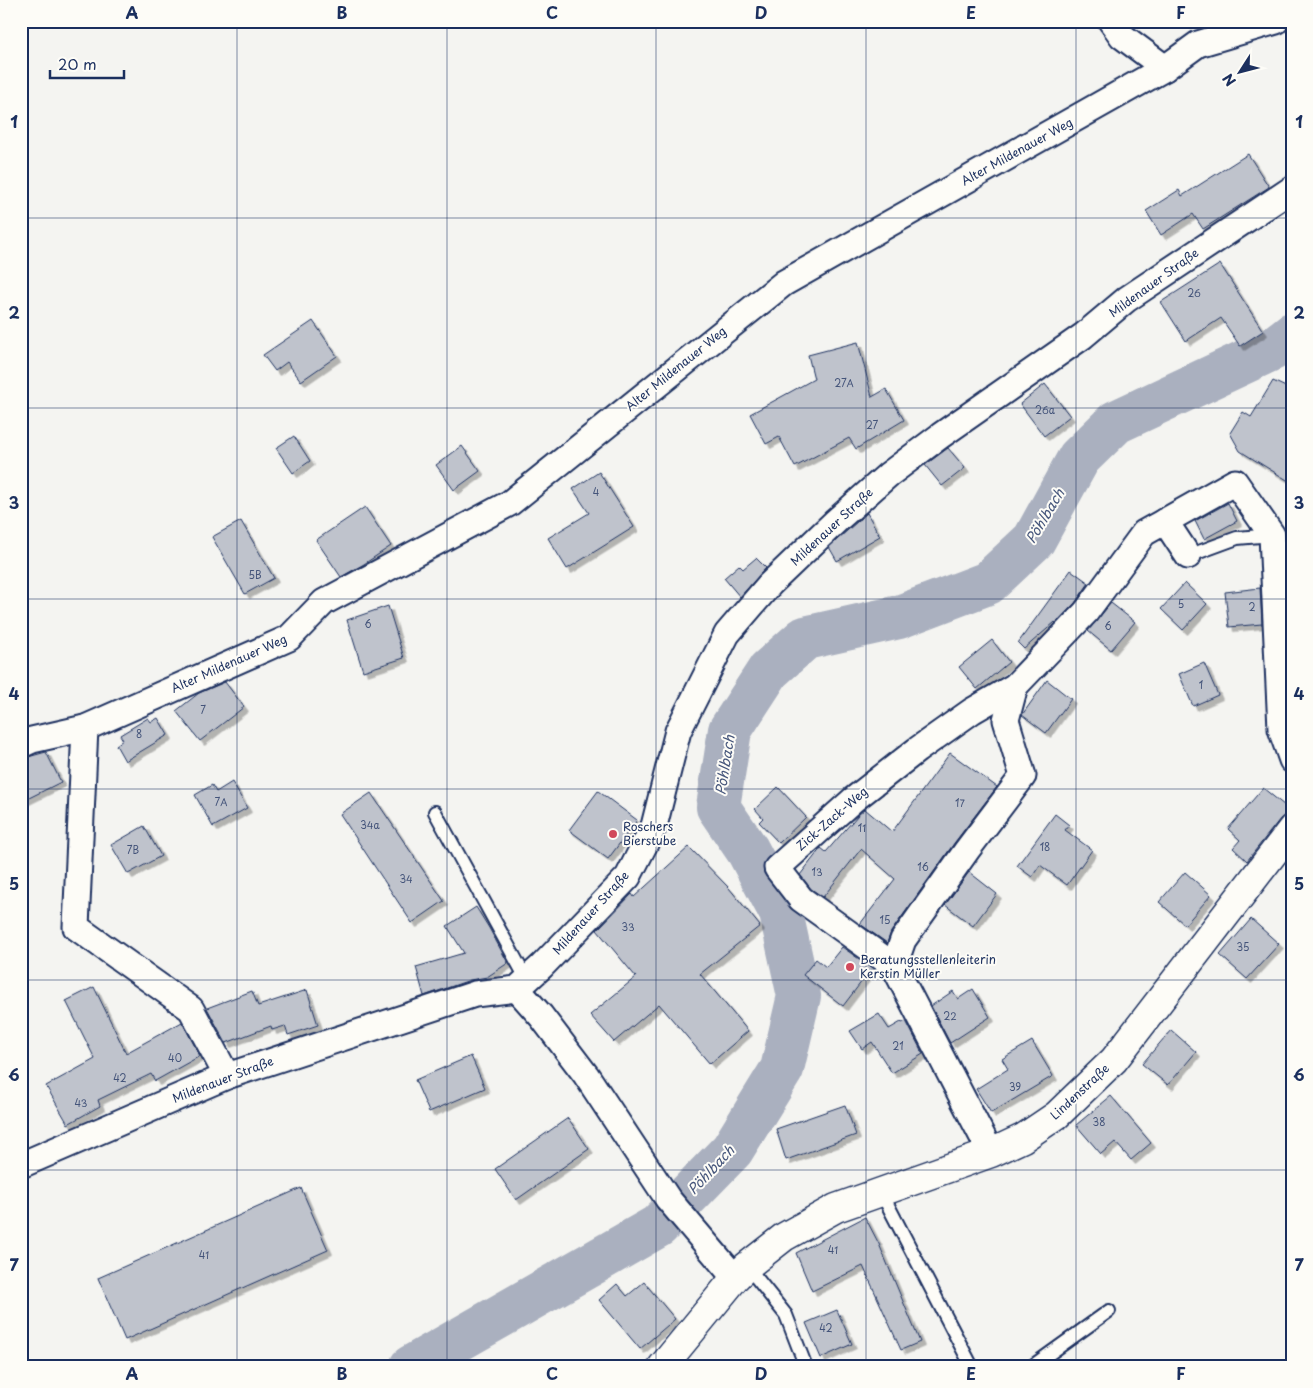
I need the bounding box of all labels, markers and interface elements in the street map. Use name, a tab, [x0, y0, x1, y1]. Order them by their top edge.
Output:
text: A	[126, 0, 139, 24]
text: B	[337, 0, 348, 24]
text: C	[546, 0, 558, 24]
text: D	[755, 0, 767, 24]
text: E	[966, 0, 976, 24]
text: F	[1176, 0, 1186, 24]
scale bar	[50, 48, 124, 80]
north arrow	[1216, 48, 1266, 98]
text: 20 m	[58, 52, 97, 75]
text: N	[1217, 69, 1241, 91]
text: 1	[10, 109, 18, 133]
text: 1	[1295, 109, 1303, 133]
street label: Alter Mildenauer Weg	[957, 113, 1076, 189]
street label: Mildenauer Straße	[1105, 243, 1202, 321]
house number: 26	[1187, 285, 1201, 300]
text: 2	[8, 300, 20, 324]
text: 2	[1293, 300, 1305, 324]
street label: Alter Mildenauer Weg	[621, 322, 730, 415]
house number: 27A	[834, 375, 854, 390]
house number: 26a	[1035, 402, 1056, 417]
house number: 27	[866, 417, 879, 432]
street label: Mildenauer Straße	[786, 483, 877, 569]
house number: 4	[593, 484, 600, 499]
water label: Pöhlbach	[1020, 484, 1070, 547]
text: 3	[9, 490, 19, 514]
text: 3	[1294, 490, 1304, 514]
house number: 5B	[248, 567, 262, 582]
house number: 5	[1178, 596, 1184, 611]
house number: 2	[1248, 599, 1256, 614]
house number: 6	[364, 616, 372, 631]
house number: 6	[1104, 618, 1112, 633]
street label: Alter Mildenauer Weg	[168, 629, 289, 697]
house number: 1	[1199, 677, 1203, 692]
text: 4	[9, 681, 20, 705]
text: 4	[1294, 681, 1305, 705]
house number: 7	[200, 702, 206, 717]
house number: 8	[136, 726, 142, 741]
water label: Pöhlbach	[709, 733, 740, 796]
street label: Zick-Zack-Weg	[792, 782, 871, 854]
house number: 7A	[215, 794, 227, 809]
house number: 17	[955, 795, 966, 810]
house number: 34a	[360, 817, 381, 832]
place label: Roschers Bierstube	[623, 817, 677, 849]
house number: 11	[858, 820, 866, 835]
marker: Roschers Bierstube	[607, 828, 619, 840]
house number: 18	[1040, 839, 1050, 854]
house number: 7B	[127, 842, 140, 857]
house number: 16	[917, 859, 929, 874]
house number: 13	[811, 864, 823, 879]
street label: Mildenauer Straße	[548, 867, 633, 958]
text: 5	[9, 871, 19, 895]
house number: 34	[399, 871, 413, 886]
text: 5	[1294, 871, 1304, 895]
house number: 15	[880, 912, 890, 927]
house number: 33	[621, 919, 635, 934]
house number: 35	[1237, 939, 1249, 954]
place label: Beratungsstellenleiterin Kerstin Müller	[860, 950, 996, 982]
marker: Beratungsstellenleiterin Kerstin Müller	[844, 961, 856, 973]
house number: 22	[943, 1008, 957, 1023]
house number: 21	[892, 1038, 904, 1053]
house number: 40	[168, 1050, 182, 1065]
street label: Mildenauer Straße	[169, 1051, 276, 1107]
street label: Lindenstraße	[1046, 1059, 1113, 1123]
text: 6	[8, 1062, 20, 1086]
text: 6	[1293, 1062, 1305, 1086]
house number: 42	[113, 1070, 127, 1085]
house number: 39	[1009, 1079, 1021, 1094]
house number: 43	[75, 1095, 88, 1110]
house number: 38	[1093, 1114, 1105, 1129]
water label: Pöhlbach	[682, 1140, 739, 1199]
house number: 41	[828, 1242, 838, 1257]
house number: 41	[199, 1247, 209, 1262]
text: 7	[9, 1252, 19, 1276]
text: 7	[1294, 1252, 1304, 1276]
house number: 42	[819, 1320, 833, 1335]
text: A	[126, 1361, 139, 1385]
text: B	[337, 1361, 348, 1385]
text: C	[546, 1361, 558, 1385]
text: D	[755, 1361, 767, 1385]
text: E	[966, 1361, 976, 1385]
text: F	[1176, 1361, 1186, 1385]

